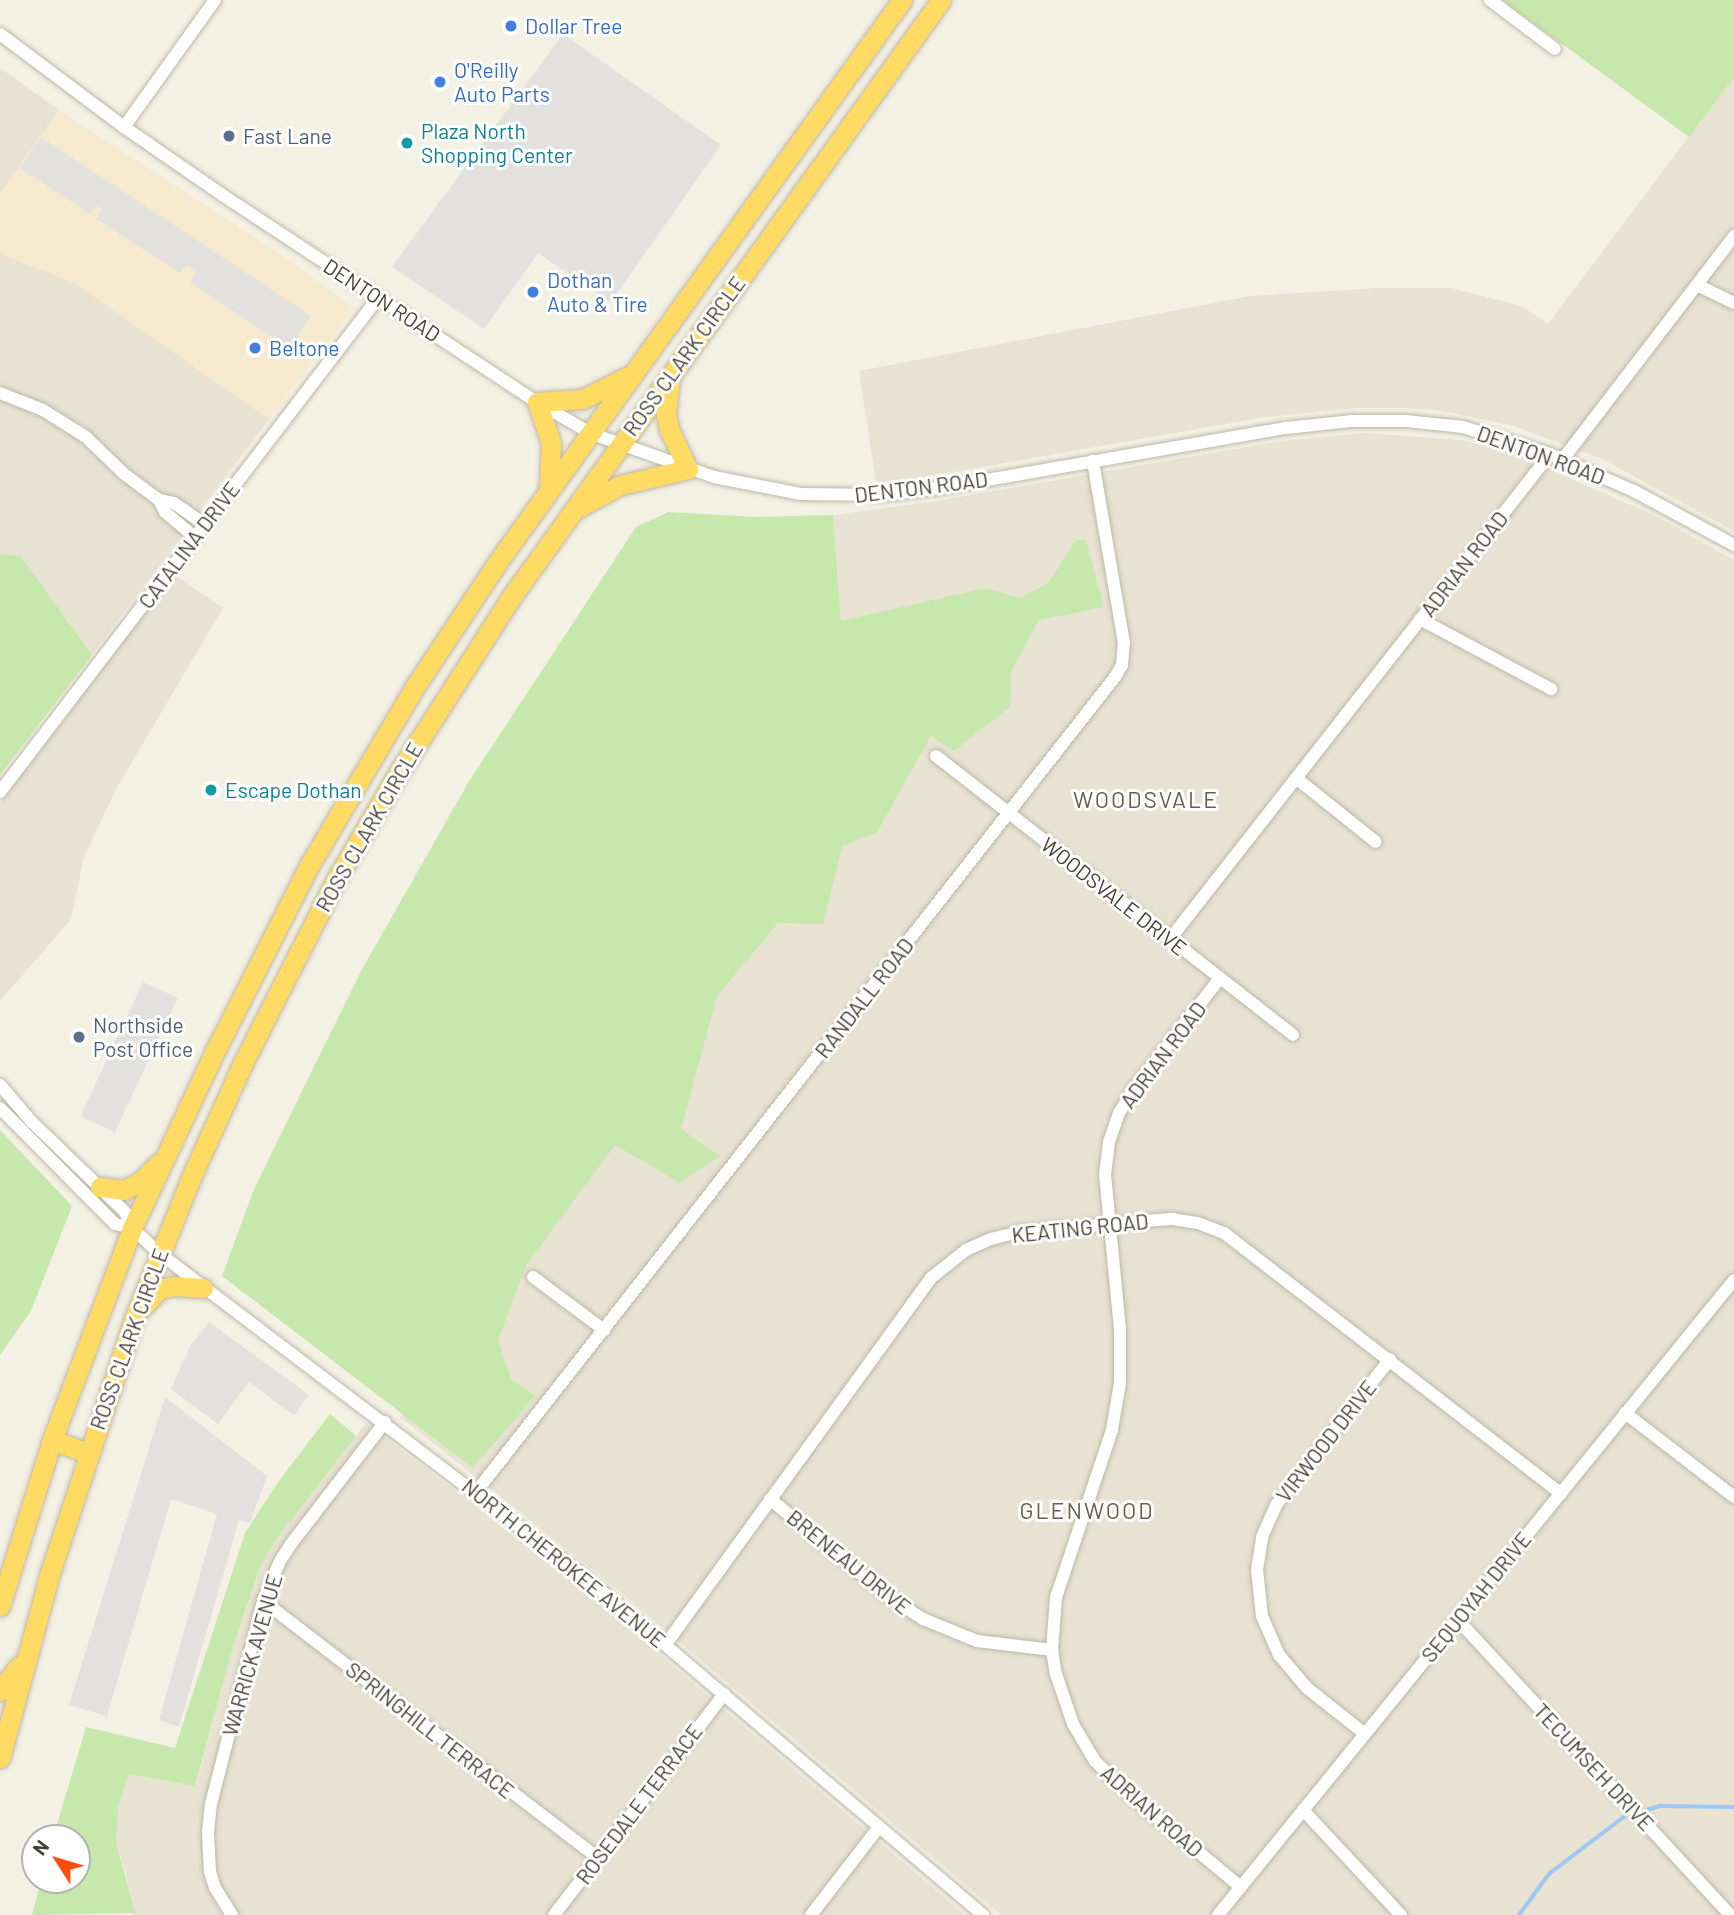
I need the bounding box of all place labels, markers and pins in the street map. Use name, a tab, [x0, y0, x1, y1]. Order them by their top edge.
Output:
place label: Dollar Tree	[525, 13, 622, 39]
marker: Dollar Tree	[503, 18, 519, 34]
place label: O'Reilly Auto Parts	[454, 57, 550, 107]
marker: O'Reilly Auto Parts	[432, 74, 448, 90]
place label: Plaza North Shopping Center	[421, 118, 573, 168]
place label: Fast Lane	[243, 123, 332, 149]
marker: Fast Lane	[221, 128, 237, 144]
marker: Plaza North Shopping Center	[399, 135, 415, 151]
place label: Dothan Auto & Tire	[547, 267, 648, 317]
marker: Dothan Auto & Tire	[525, 284, 541, 300]
place label: Beltone	[269, 335, 339, 361]
marker: Beltone	[247, 340, 263, 356]
place label: Escape Dothan	[225, 777, 362, 803]
marker: Escape Dothan	[203, 782, 219, 798]
place label: Northside Post Office	[93, 1012, 193, 1062]
marker: Northside Post Office	[71, 1029, 87, 1045]

